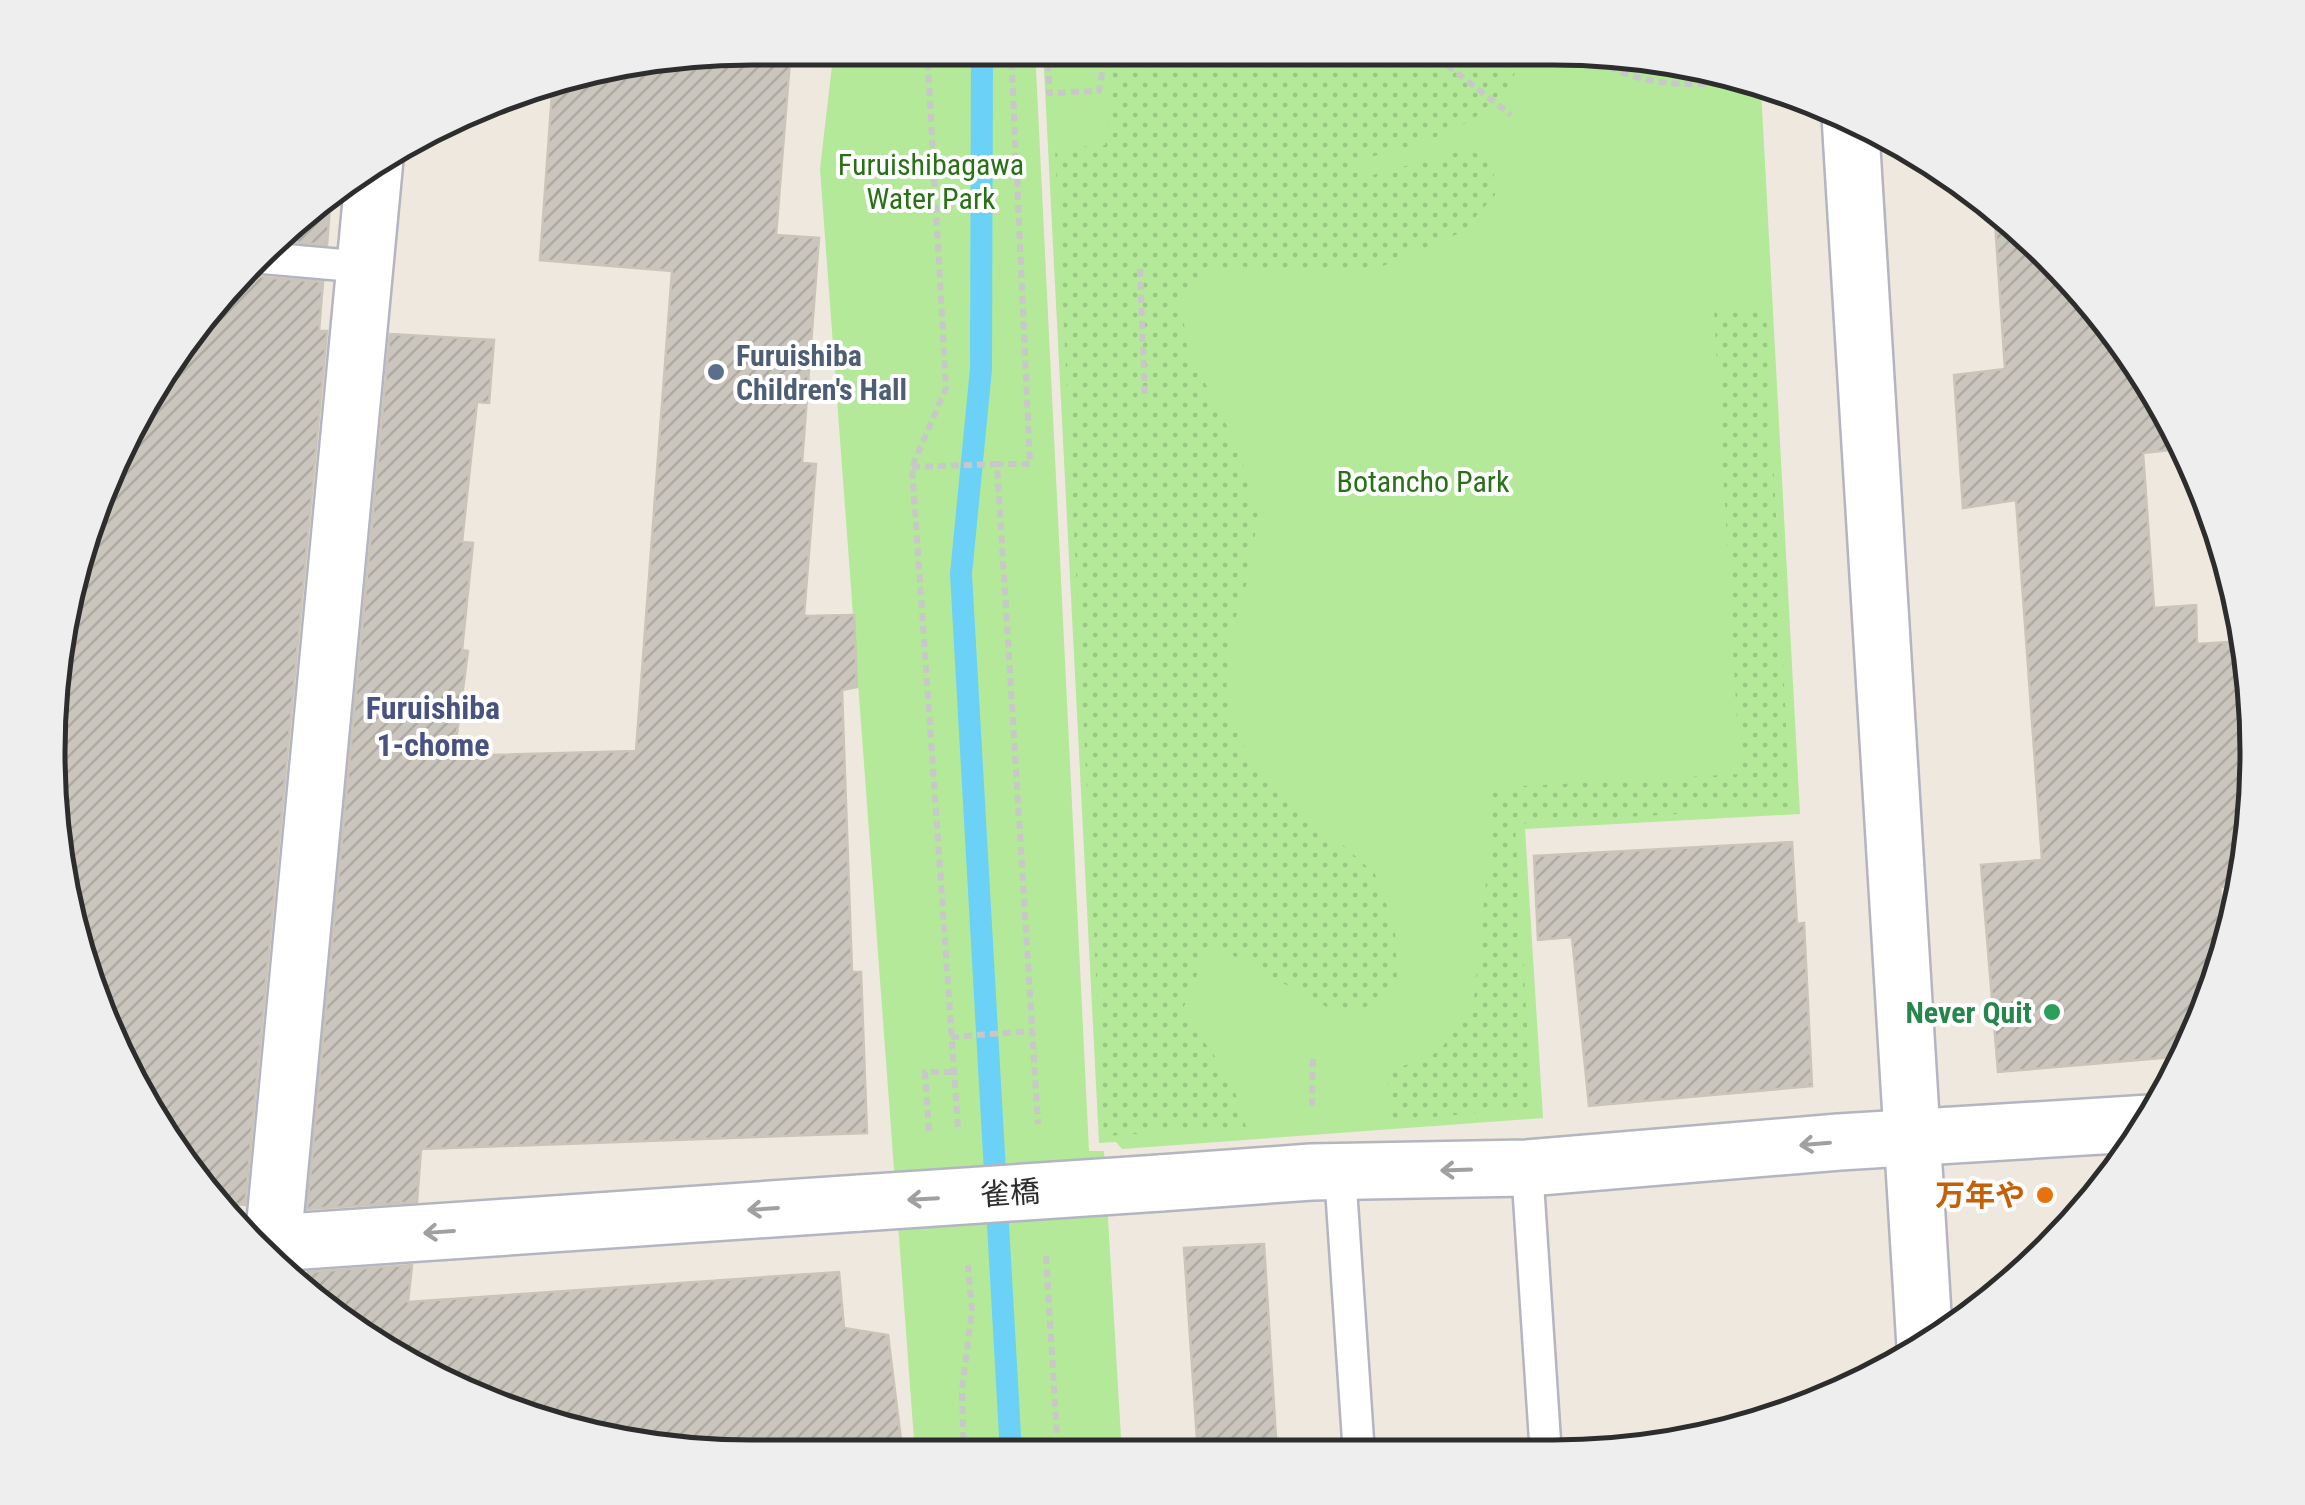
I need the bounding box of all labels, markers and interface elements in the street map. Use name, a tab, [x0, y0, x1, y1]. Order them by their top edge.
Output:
park label: Furuishibagawa Water Park	[838, 147, 1024, 216]
place label: Furuishiba Children's Hall	[736, 338, 907, 407]
marker: Furuishiba Children's Hall	[705, 361, 727, 383]
park label: Botancho Park	[1337, 464, 1510, 499]
district label: Furuishiba 1-chome	[366, 689, 500, 764]
place label: Never Quit	[1905, 995, 2032, 1030]
marker: Never Quit	[2041, 1001, 2063, 1023]
one-way arrow	[1800, 1135, 1832, 1154]
one-way arrow	[1441, 1160, 1473, 1179]
street label: 雀橋	[979, 1173, 1041, 1213]
place label: 万年や	[1935, 1178, 2025, 1213]
marker: 万年や	[2034, 1184, 2056, 1206]
one-way arrow	[908, 1190, 940, 1209]
one-way arrow	[747, 1200, 779, 1219]
one-way arrow	[423, 1222, 455, 1241]

